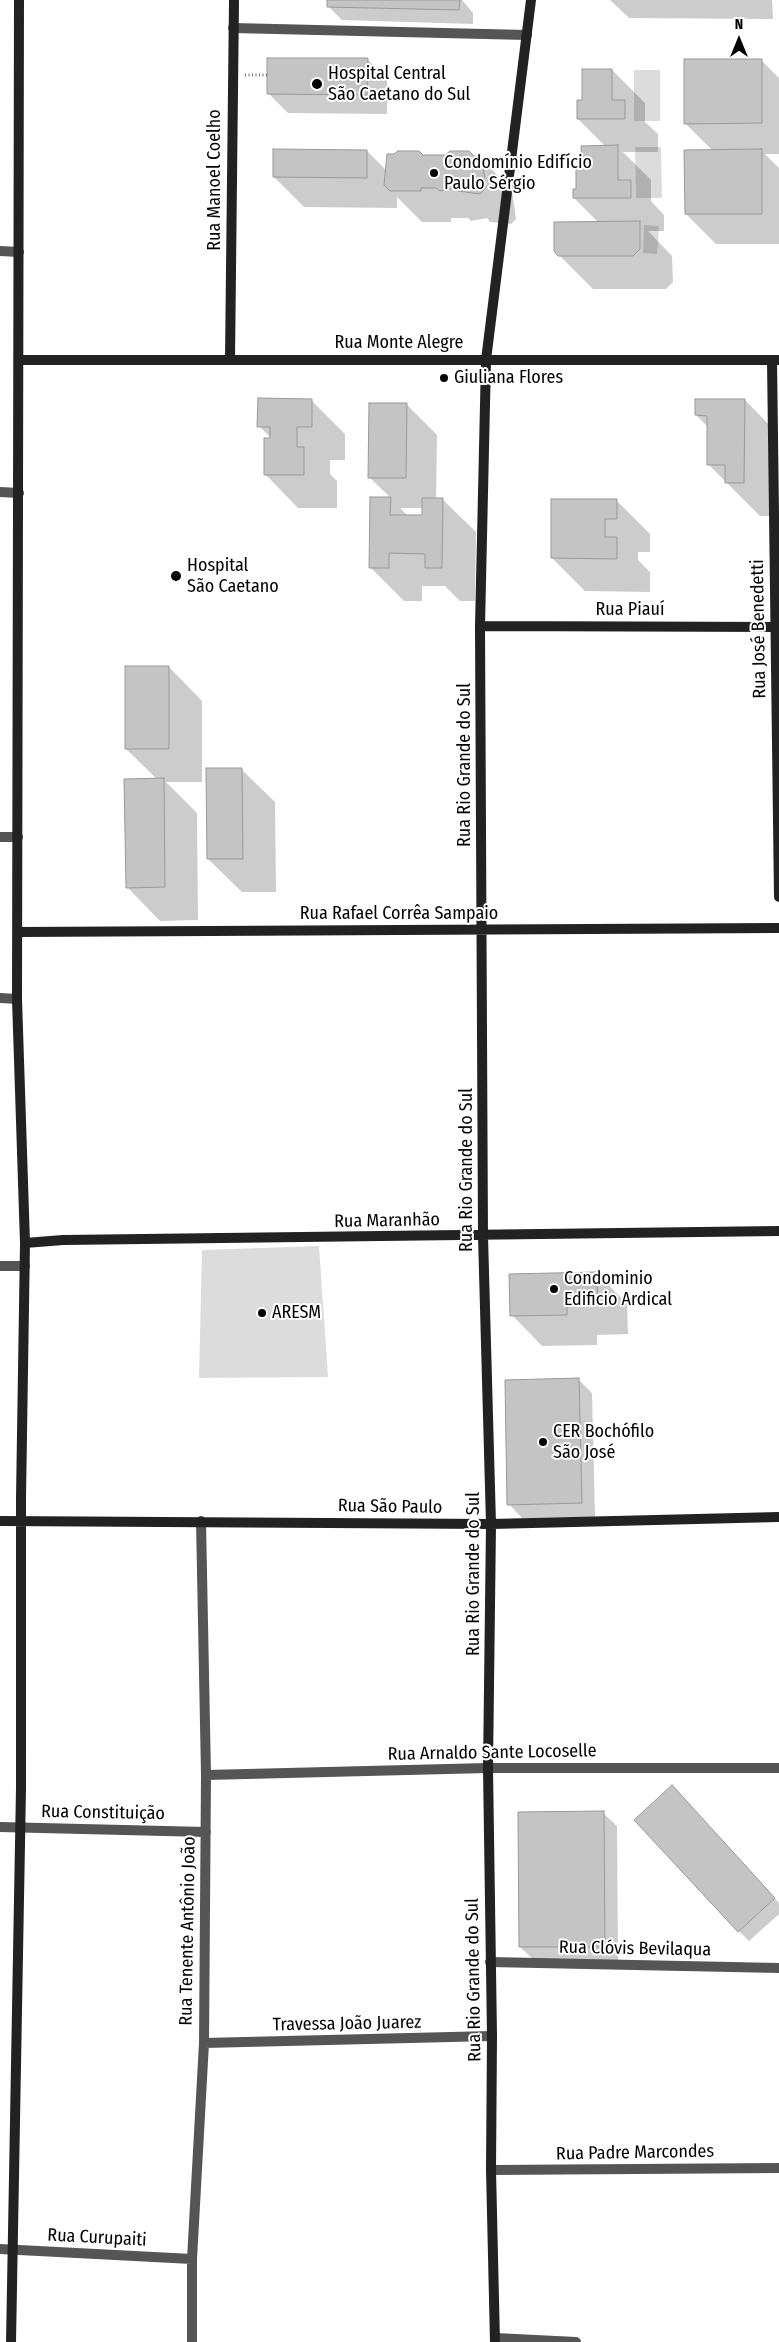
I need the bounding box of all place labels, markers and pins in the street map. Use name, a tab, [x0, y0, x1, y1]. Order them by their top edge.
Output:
place label: Hospital Central São Caetano do Sul	[328, 63, 470, 106]
marker: Hospital Central São Caetano do Sul	[310, 77, 324, 91]
place label: Condomínio Edifício Paulo Sérgio	[444, 152, 592, 194]
marker: Condomínio Edifício Paulo Sérgio	[428, 167, 440, 179]
place label: Giuliana Flores	[454, 367, 563, 389]
marker: Giuliana Flores	[438, 372, 450, 384]
place label: Hospital São Caetano	[187, 555, 279, 598]
marker: Hospital São Caetano	[169, 569, 183, 583]
place label: Condominio Edificio Ardical	[564, 1268, 672, 1310]
marker: Condominio Edificio Ardical	[548, 1283, 560, 1295]
place label: ARESM	[272, 1302, 321, 1324]
marker: ARESM	[256, 1307, 268, 1319]
place label: CER Bochófilo São José	[553, 1421, 654, 1464]
marker: CER Bochófilo São José	[537, 1436, 549, 1448]

